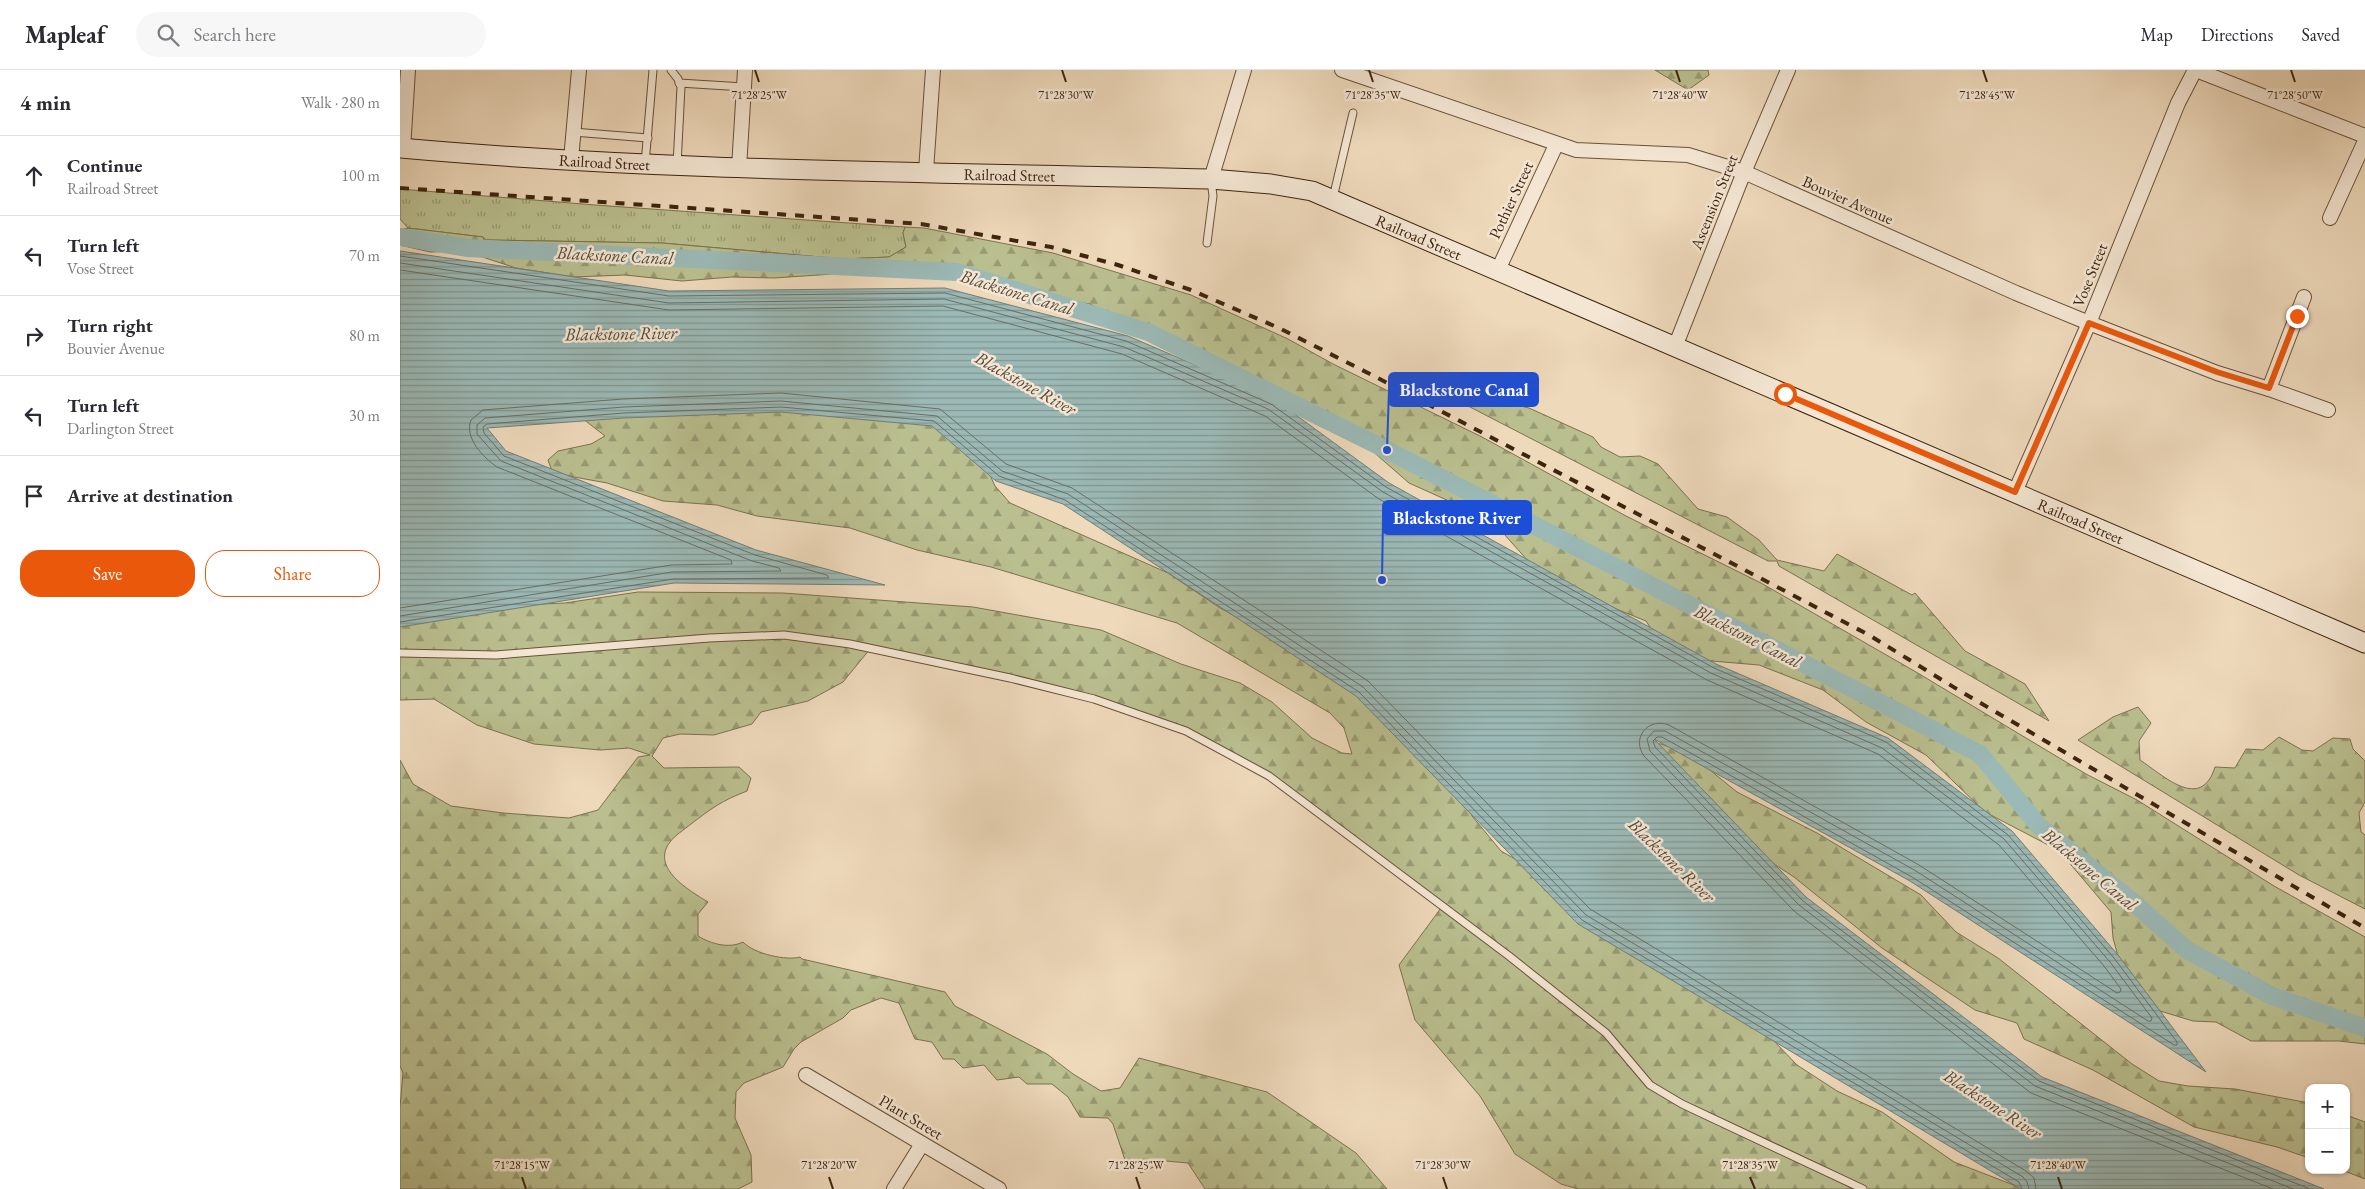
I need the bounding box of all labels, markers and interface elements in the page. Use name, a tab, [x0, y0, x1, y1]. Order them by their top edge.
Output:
search box	[136, 12, 486, 57]
text: Mapleaf	[25, 19, 106, 50]
icon: search	[154, 21, 182, 49]
text: Search here	[194, 22, 276, 47]
text: Map	[2141, 23, 2173, 46]
text: Directions	[2201, 23, 2273, 46]
text: Saved	[2301, 23, 2340, 46]
text: 71°28'25"W	[731, 87, 788, 103]
text: 71°28'30"W	[1038, 87, 1095, 103]
text: 71°28'35"W	[1345, 87, 1402, 103]
text: 71°28'40"W	[1652, 87, 1709, 103]
text: 71°28'45"W	[1959, 87, 2016, 103]
text: 71°28'50"W	[2267, 87, 2324, 103]
text: 4 min	[20, 89, 71, 116]
text: Walk · 280 m	[301, 92, 380, 113]
street label: Railroad Street	[558, 149, 651, 175]
street label: Ascension Street	[1685, 151, 1743, 254]
text: Continue	[67, 153, 142, 178]
street label: Pothier Street	[1484, 158, 1538, 242]
icon: ahead	[20, 162, 48, 190]
street label: Railroad Street	[963, 163, 1055, 186]
text: 100 m	[341, 165, 380, 186]
street label: Bouvier Avenue	[1799, 171, 1897, 229]
text: Railroad Street	[67, 178, 158, 199]
street label: Railroad Street	[1373, 209, 1465, 265]
text: Turn left	[67, 233, 139, 258]
water label: Blackstone Canal	[555, 240, 675, 270]
street label: Vose Street	[2068, 240, 2112, 310]
icon: left	[20, 242, 48, 270]
text: 70 m	[349, 245, 380, 266]
text: Vose Street	[67, 258, 134, 279]
water label: Blackstone Canal	[957, 264, 1077, 320]
route end	[2286, 305, 2309, 328]
text: Turn right	[67, 313, 153, 338]
water label: Blackstone River	[564, 321, 678, 345]
icon: right	[20, 322, 48, 350]
text: 80 m	[349, 325, 380, 346]
text: Bouvier Avenue	[67, 338, 164, 359]
water label: Blackstone River	[971, 345, 1082, 421]
callout: Blackstone Canal	[1389, 373, 1538, 406]
text: Blackstone Canal	[1399, 378, 1529, 401]
route start	[1774, 383, 1797, 406]
text: Turn left	[67, 393, 139, 418]
icon: left	[20, 402, 48, 430]
text: 30 m	[349, 405, 380, 426]
text: Darlington Street	[67, 418, 174, 439]
icon: arrive	[20, 482, 48, 510]
text: Arrive at destination	[67, 483, 233, 508]
street label: Railroad Street	[2034, 493, 2127, 549]
callout: Blackstone River	[1383, 501, 1531, 534]
text: Blackstone River	[1393, 506, 1522, 529]
button: Save	[20, 550, 195, 597]
button: Share	[205, 550, 380, 597]
water label: Blackstone Canal	[1690, 599, 1806, 673]
water label: Blackstone River	[1623, 812, 1721, 908]
water label: Blackstone Canal	[2037, 822, 2143, 916]
water label: Blackstone River	[1939, 1063, 2047, 1145]
map controls	[2305, 1084, 2350, 1174]
button: +	[2305, 1084, 2350, 1129]
street label: Plant Street	[875, 1090, 947, 1144]
button: −	[2305, 1129, 2350, 1174]
text: 71°28'15"W	[494, 1157, 551, 1173]
text: 71°28'20"W	[801, 1157, 858, 1173]
text: 71°28'25"W	[1108, 1157, 1165, 1173]
text: 71°28'30"W	[1415, 1157, 1472, 1173]
text: 71°28'35"W	[1722, 1157, 1779, 1173]
text: 71°28'40"W	[2030, 1157, 2087, 1173]

